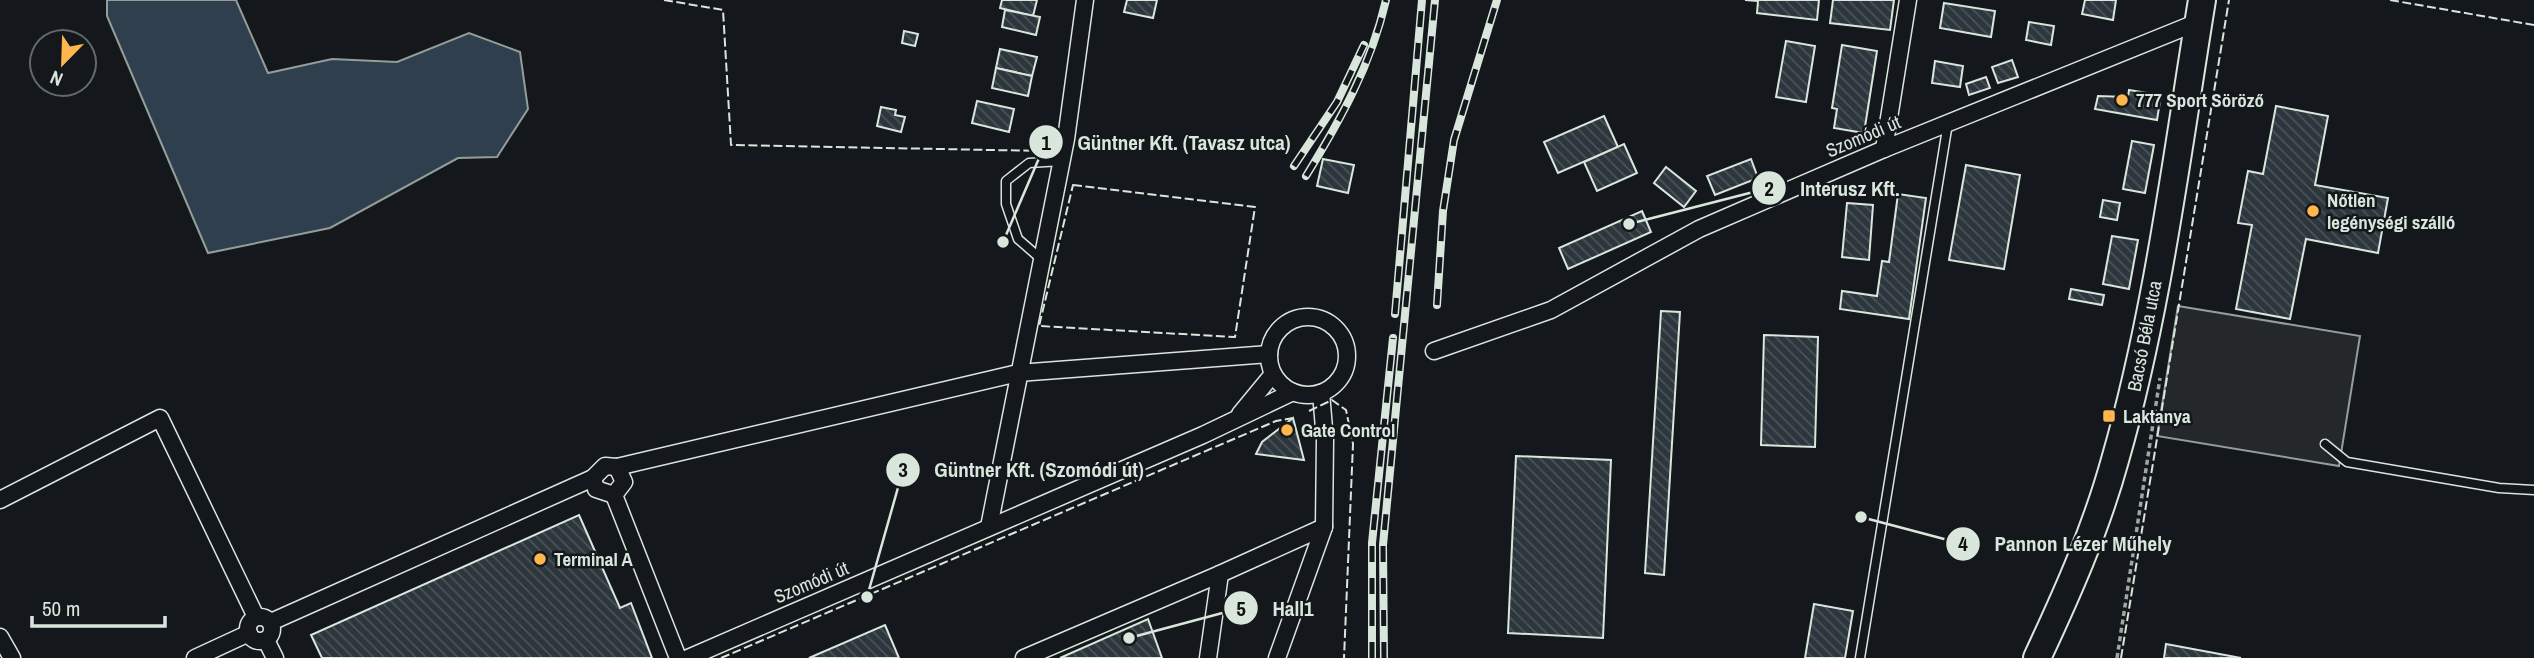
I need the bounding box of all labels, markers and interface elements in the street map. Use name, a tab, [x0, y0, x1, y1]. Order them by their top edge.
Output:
north arrow	[28, 28, 98, 98]
text: N	[46, 64, 67, 93]
place label: 777 Sport Söröző	[2136, 87, 2264, 113]
marker: 777 Sport Söröző	[2114, 92, 2130, 108]
street label: Szomódi út	[1822, 108, 1905, 163]
callout: Güntner Kft. (Tavasz utca)	[1028, 121, 1304, 163]
text: 1	[1041, 128, 1051, 157]
text: Güntner Kft. (Tavasz utca)	[1077, 128, 1291, 157]
callout: Interusz Kft.	[1752, 167, 1914, 209]
text: 2	[1764, 174, 1774, 203]
text: Interusz Kft.	[1800, 174, 1900, 203]
place label: Nőtlen legénységi szálló	[2327, 187, 2455, 235]
marker: Nőtlen legénységi szálló	[2305, 203, 2321, 219]
street label: Bacsó Béla utca	[2120, 278, 2168, 394]
place label: Laktanya	[2123, 403, 2191, 429]
marker: Laktanya	[2101, 408, 2117, 424]
place label: Gate Control	[1301, 417, 1395, 443]
marker: Gate Control	[1279, 422, 1295, 438]
callout: Güntner Kft. (Szomódi út)	[885, 449, 1158, 491]
text: 3	[898, 455, 908, 484]
text: Güntner Kft. (Szomódi út)	[934, 455, 1144, 484]
callout: Pannon Lézer Műhely	[1945, 523, 2185, 565]
text: 4	[1958, 529, 1968, 558]
text: Pannon Lézer Műhely	[1994, 529, 2172, 558]
place label: Terminal A	[554, 546, 634, 572]
marker: Terminal A	[532, 551, 548, 567]
street label: Szomódi út	[770, 554, 853, 609]
scale bar	[32, 584, 164, 628]
callout: Hall1	[1224, 587, 1328, 629]
text: 50 m	[42, 594, 80, 623]
text: 5	[1236, 594, 1246, 623]
text: Hall1	[1272, 594, 1314, 623]

